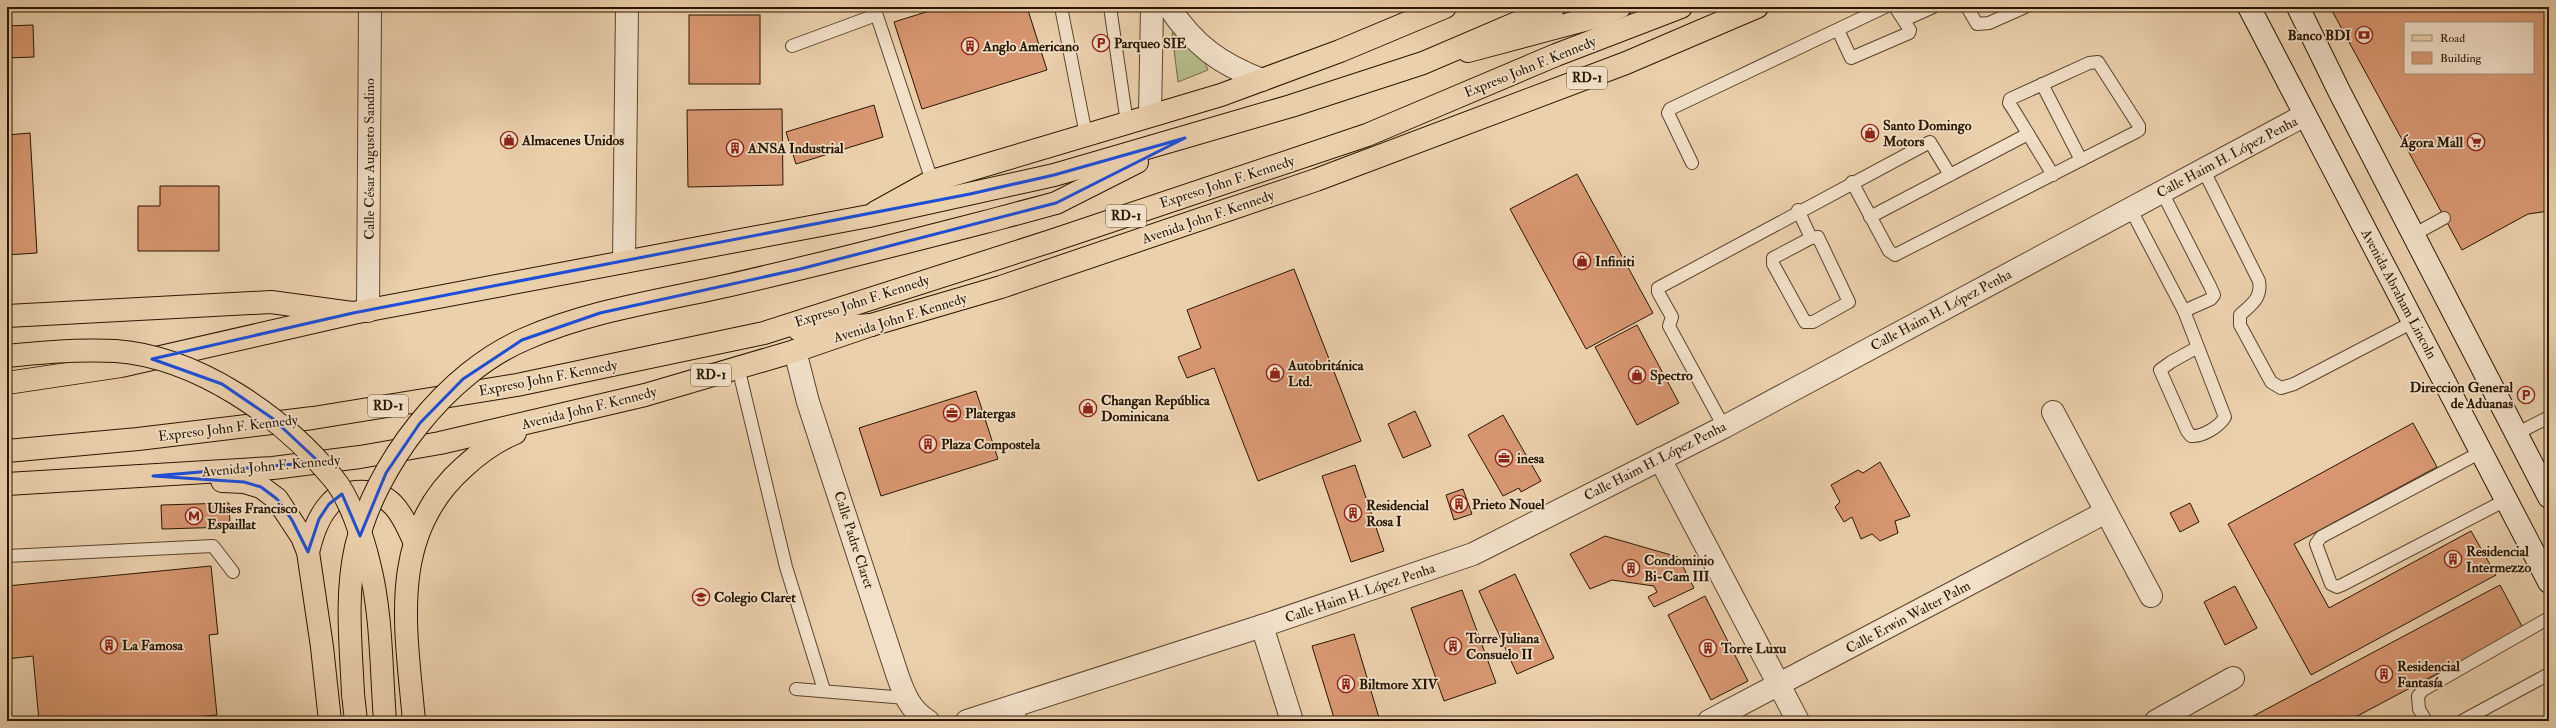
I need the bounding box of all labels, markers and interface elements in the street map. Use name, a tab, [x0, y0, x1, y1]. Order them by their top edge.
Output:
legend	[2404, 22, 2534, 74]
bank icon: Banco BDI	[2354, 25, 2374, 45]
place label: Banco BDI	[2288, 27, 2351, 44]
text: Road	[2440, 31, 2465, 46]
street label: Expreso John F. Kennedy	[1462, 32, 1600, 102]
parking icon: Parqueo SIE	[1091, 33, 1111, 53]
place label: Parqueo SIE	[1114, 35, 1186, 53]
building icon: Anglo Americano	[960, 36, 980, 56]
place label: Anglo Americano	[982, 38, 1079, 56]
text: Building	[2440, 51, 2483, 66]
road number: RD-1	[1567, 67, 1607, 89]
street label: Calle César Augusto Sandino	[361, 78, 378, 240]
street label: Calle Haim H. López Penha	[2154, 112, 2301, 202]
place label: Santo Domingo Motors	[1882, 117, 1972, 150]
shop icon: Santo Domingo Motors	[1860, 123, 1880, 143]
shop icon: Almacenes Unidos	[499, 130, 519, 150]
place label: Almacenes Unidos	[521, 132, 624, 149]
supermarket icon: Ágora Mall	[2466, 132, 2486, 152]
place label: Ágora Mall	[2399, 133, 2463, 152]
building icon: ANSA Industrial	[725, 138, 745, 158]
place label: ANSA Industrial	[747, 140, 844, 157]
street label: Expreso John F. Kennedy	[1157, 152, 1298, 213]
street label: Avenida John F. Kennedy	[1139, 186, 1278, 249]
road number: RD-1	[1106, 205, 1146, 227]
street label: Avenida Abraham Lincoln	[2357, 225, 2440, 362]
shop icon: Infiniti	[1572, 251, 1592, 271]
place label: Infiniti	[1595, 253, 1635, 270]
street label: Calle Haim H. López Penha	[1868, 265, 2015, 355]
street label: Expreso John F. Kennedy	[792, 271, 933, 332]
street label: Avenida John F. Kennedy	[830, 289, 970, 348]
street label: Expreso John F. Kennedy	[477, 356, 620, 401]
place label: Autobritánica Ltd.	[1287, 357, 1365, 390]
shop icon: Autobritánica Ltd.	[1265, 363, 1285, 383]
road number: RD-1	[691, 364, 731, 386]
shop icon: Spectro	[1627, 365, 1647, 385]
place label: Spectro	[1650, 367, 1693, 385]
place label: Direccion General de Aduanas	[2410, 379, 2513, 412]
street label: Avenida John F. Kennedy	[519, 383, 659, 434]
parking icon: Direccion General de Aduanas	[2516, 385, 2536, 405]
place label: Changan República Dominicana	[1101, 392, 1211, 425]
road number: RD-1	[368, 395, 408, 417]
shop icon: Changan República Dominicana	[1078, 398, 1098, 418]
office icon: Platergas	[942, 403, 962, 423]
place label: Platergas	[965, 405, 1016, 423]
street label: Expreso John F. Kennedy	[157, 411, 300, 446]
street label: Calle Haim H. López Penha	[1581, 418, 1730, 505]
building icon: Plaza Compostela	[918, 434, 938, 454]
place label: Plaza Compostela	[941, 436, 1041, 454]
office icon: inesa	[1494, 448, 1514, 468]
place label: inesa	[1516, 450, 1546, 467]
street label: Avenida John F. Kennedy	[200, 451, 342, 482]
street label: Calle Padre Claret	[830, 489, 878, 591]
building icon: Prieto Nouel	[1449, 494, 1469, 514]
place label: Prieto Nouel	[1472, 496, 1545, 513]
place label: Residencial Rosa I	[1366, 497, 1429, 530]
place label: Ulises Francisco Espaillat	[207, 500, 298, 534]
building icon: Residencial Rosa I	[1343, 503, 1363, 523]
metro station icon: Ulises Francisco Espaillat	[184, 506, 204, 526]
place label: Residencial Intermezzo	[2466, 543, 2532, 576]
building icon: Residencial Intermezzo	[2443, 549, 2463, 569]
place label: Condominio Bi-Cam III	[1644, 552, 1714, 585]
building icon: Condominio Bi-Cam III	[1621, 558, 1641, 578]
street label: Calle Haim H. López Penha	[1283, 559, 1438, 628]
street label: Calle Erwin Walter Palm	[1843, 577, 1973, 657]
school or university icon: Colegio Claret	[691, 587, 711, 607]
place label: Colegio Claret	[714, 589, 796, 607]
place label: Torre Juliana Consuelo II	[1465, 630, 1540, 663]
building icon: La Famosa	[99, 635, 119, 655]
building icon: Torre Juliana Consuelo II	[1443, 636, 1463, 656]
place label: La Famosa	[122, 637, 184, 654]
building icon: Torre Luxu	[1698, 638, 1718, 658]
place label: Torre Luxu	[1720, 640, 1787, 657]
place label: Residencial Fantasía	[2397, 658, 2460, 691]
building icon: Residencial Fantasía	[2374, 664, 2394, 684]
building icon: Biltmore XIV	[1336, 674, 1356, 694]
place label: Biltmore XIV	[1359, 676, 1439, 693]

